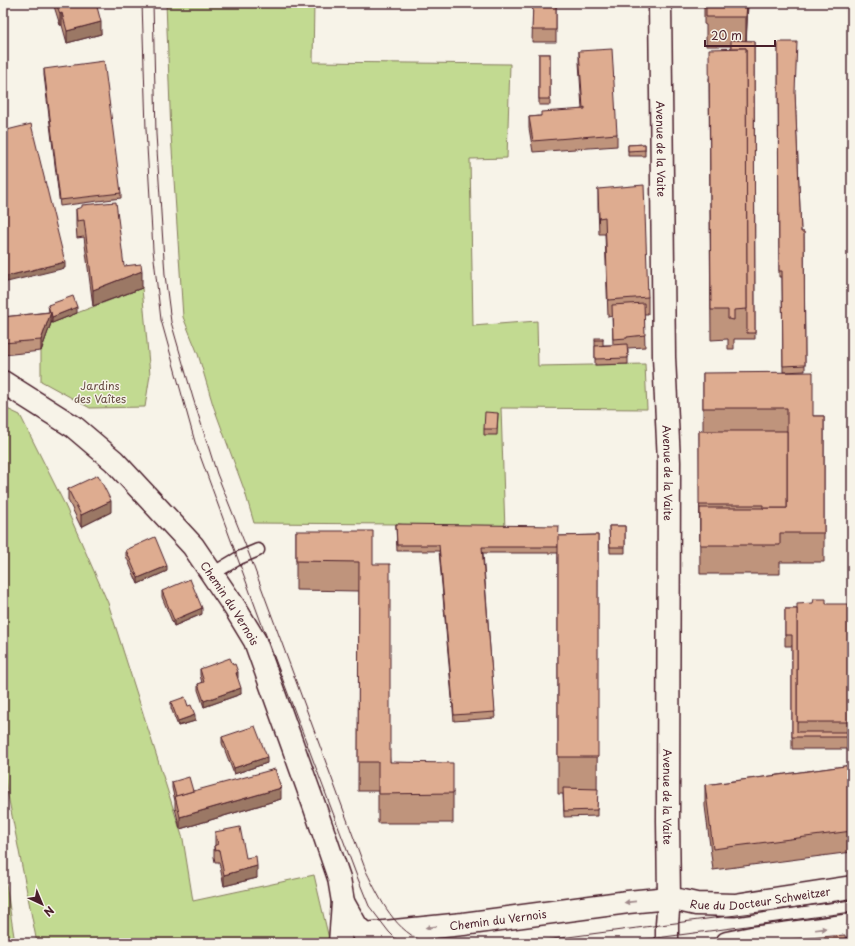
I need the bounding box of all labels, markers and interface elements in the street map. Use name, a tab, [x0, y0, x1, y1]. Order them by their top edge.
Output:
scale bar	[705, 22, 775, 48]
text: 20 m	[711, 26, 742, 44]
street label: Avenue de la Vaite	[653, 101, 671, 197]
park label: Jardins des Vaîtes	[74, 377, 126, 407]
street label: Avenue de la Vaite	[659, 425, 678, 521]
street label: Chemin du Vernois	[197, 557, 264, 647]
street label: Avenue de la Vaite	[659, 749, 677, 845]
street label: Rue du Docteur Schweitzer	[689, 882, 833, 914]
north arrow	[22, 884, 62, 924]
one-way arrow	[624, 898, 636, 905]
text: N	[40, 902, 58, 921]
street label: Chemin du Vernois	[449, 904, 547, 934]
one-way arrow	[425, 924, 437, 930]
one-way arrow	[815, 925, 827, 932]

